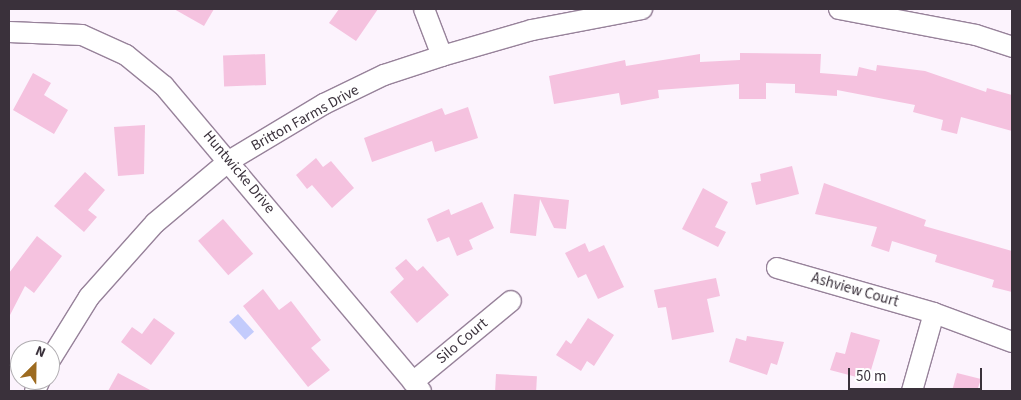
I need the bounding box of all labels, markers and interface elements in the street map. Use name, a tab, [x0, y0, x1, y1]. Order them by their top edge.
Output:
street label: Britton Farms Drive	[248, 81, 362, 155]
street label: Huntwicke Drive	[199, 127, 279, 217]
street label: Ashview Court	[809, 269, 901, 311]
street label: Silo Court	[433, 314, 491, 368]
north arrow	[10, 340, 60, 390]
text: N	[32, 341, 49, 363]
scale bar	[851, 358, 985, 390]
text: 50 m	[856, 366, 886, 387]

